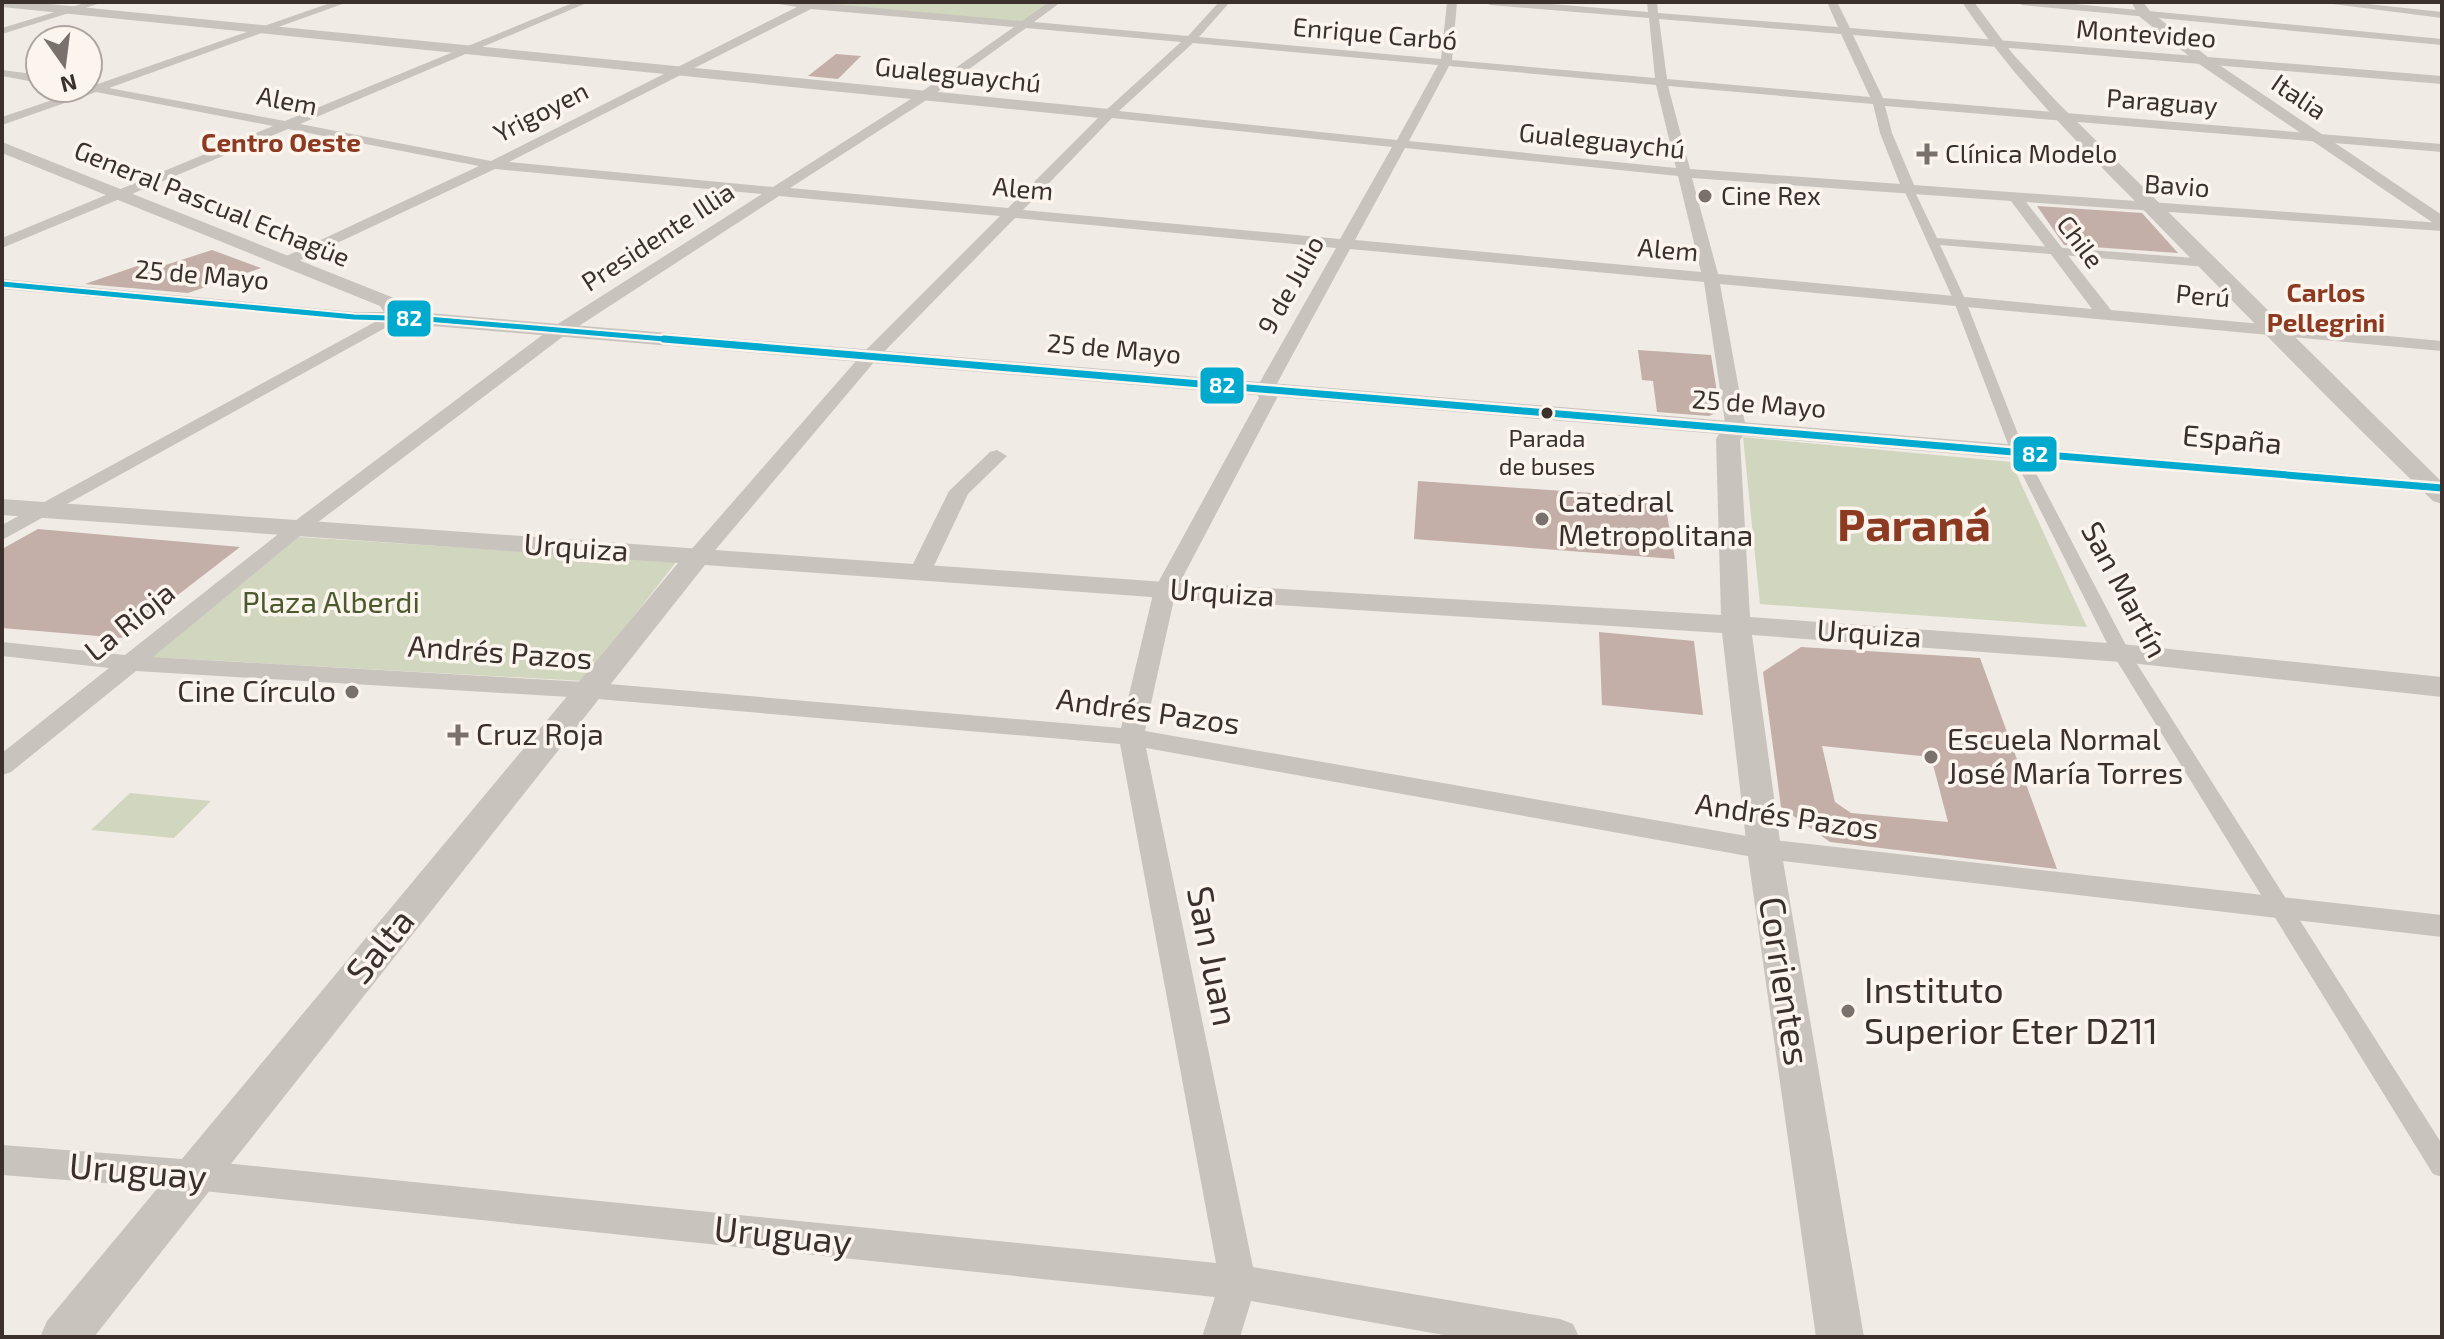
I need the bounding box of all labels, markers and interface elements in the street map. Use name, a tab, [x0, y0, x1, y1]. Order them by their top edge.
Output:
street label: Enrique Carbó	[1292, 10, 1459, 55]
street label: Montevideo	[2075, 12, 2217, 53]
north arrow	[24, 24, 104, 104]
street label: Gualeguaychú	[874, 49, 1043, 98]
street label: Italia	[2267, 66, 2333, 125]
text: N	[58, 70, 80, 99]
street label: Yrigoyen	[488, 74, 593, 148]
street label: Alem	[255, 79, 320, 121]
street label: Paraguay	[2105, 81, 2219, 120]
street label: Gualeguaychú	[1518, 115, 1687, 164]
district label: Centro Oeste	[201, 126, 361, 157]
street label: General Pascual Echagüe	[70, 133, 355, 272]
place label: Clínica Modelo	[1945, 137, 2117, 168]
marker: Clínica Modelo	[1916, 143, 1938, 165]
street label: Bavio	[2143, 167, 2211, 202]
street label: Alem	[992, 169, 1055, 206]
street label: Presidente Illia	[575, 175, 739, 297]
place label: Cine Rex	[1721, 179, 1821, 210]
marker: Cine Rex	[1696, 187, 1714, 205]
street label: Chile	[2051, 209, 2111, 274]
street label: 9 de Julio	[1250, 230, 1329, 339]
street label: Alem	[1637, 230, 1700, 267]
street label: 25 de Mayo	[134, 252, 270, 295]
district label: Carlos Pellegrini	[2267, 276, 2385, 337]
street label: Perú	[2175, 277, 2232, 312]
line badge: 82	[386, 299, 432, 338]
text: 82	[396, 304, 422, 330]
street label: 25 de Mayo	[1046, 326, 1182, 369]
line badge: 82	[1199, 366, 1245, 405]
text: 82	[1209, 371, 1235, 397]
street label: 25 de Mayo	[1691, 382, 1827, 423]
marker: Parada de buses	[1539, 405, 1555, 421]
street label: España	[2181, 416, 2283, 460]
place label: Parada de buses	[1499, 423, 1595, 480]
line badge: 82	[2012, 435, 2058, 473]
text: 82	[2022, 440, 2048, 466]
place label: Catedral Metropolitana	[1558, 482, 1753, 552]
district label: Paraná	[1837, 495, 1991, 550]
marker: Catedral Metropolitana	[1533, 510, 1551, 528]
street label: San Martín	[2075, 515, 2177, 663]
street label: Urquiza	[522, 524, 630, 568]
street label: Urquiza	[1168, 569, 1276, 613]
street label: La Rioja	[76, 573, 181, 668]
park label: Plaza Alberdi	[242, 583, 420, 619]
street label: Urquiza	[1815, 610, 1923, 654]
street label: Andrés Pazos	[407, 627, 593, 675]
place label: Cine Círculo	[177, 672, 336, 708]
street label: Andrés Pazos	[1054, 679, 1242, 741]
marker: Cine Círculo	[343, 683, 361, 701]
place label: Cruz Roja	[476, 715, 604, 751]
place label: Escuela Normal José María Torres	[1947, 720, 2183, 790]
marker: Cruz Roja	[447, 724, 469, 746]
marker: Escuela Normal José María Torres	[1922, 748, 1940, 766]
street label: Andrés Pazos	[1693, 784, 1881, 846]
street label: San Juan	[1180, 882, 1249, 1029]
street label: Corrientes	[1752, 893, 1821, 1068]
street label: Salta	[336, 899, 422, 991]
place label: Instituto Superior Eter D211	[1864, 967, 2158, 1051]
marker: Instituto Superior Eter D211	[1839, 1002, 1857, 1020]
street label: Uruguay	[67, 1142, 209, 1197]
street label: Uruguay	[712, 1205, 854, 1262]

